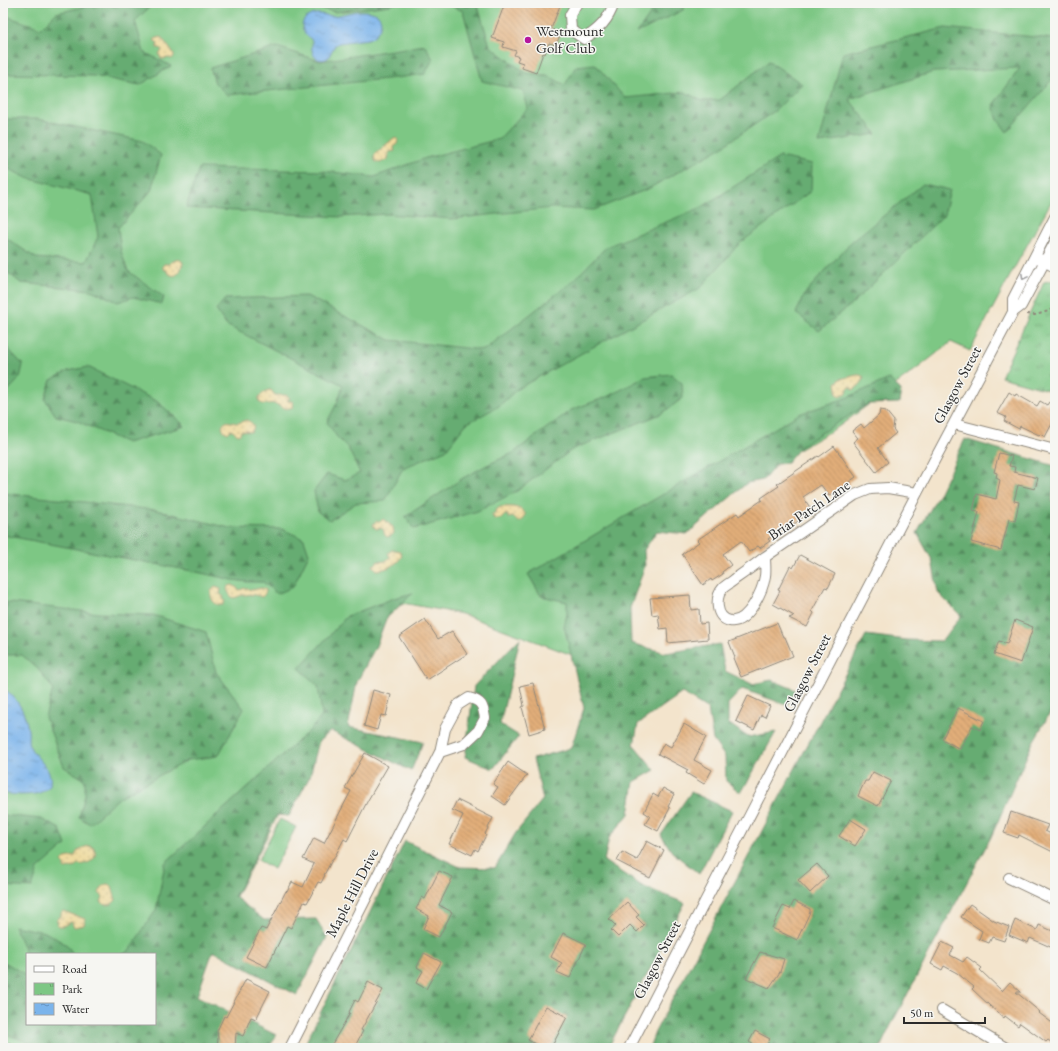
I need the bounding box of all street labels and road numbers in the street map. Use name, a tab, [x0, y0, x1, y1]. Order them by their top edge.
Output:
street label: Glasgow Street	[928, 342, 985, 427]
street label: Briar Patch Lane	[764, 475, 854, 544]
street label: Glasgow Street	[779, 630, 835, 715]
street label: Maple Hill Drive	[321, 845, 382, 940]
street label: Glasgow Street	[629, 917, 685, 1002]

